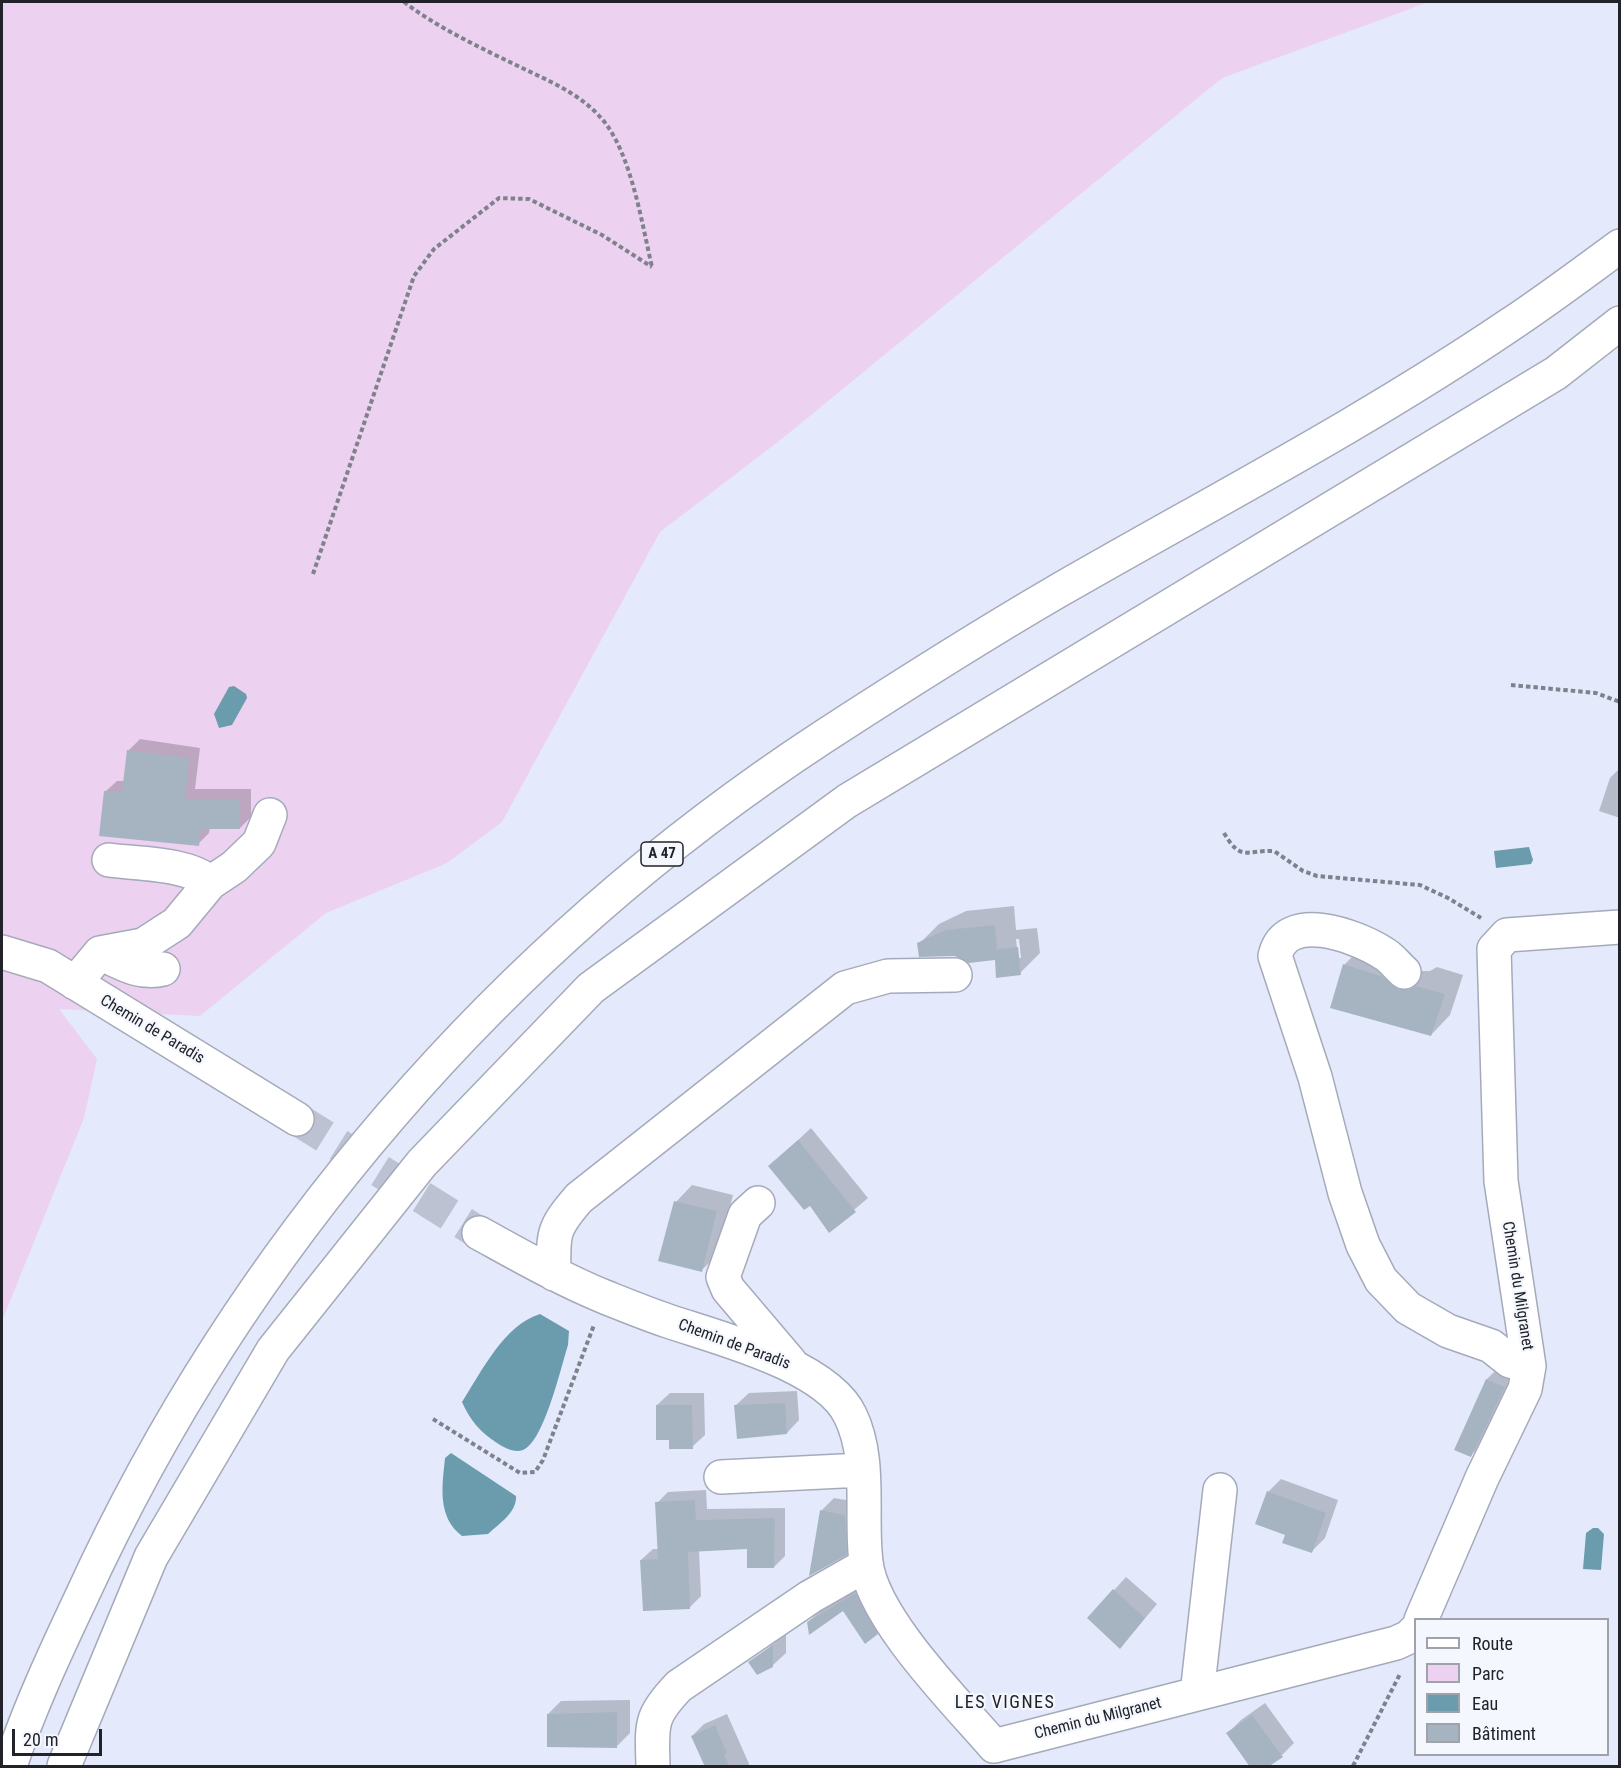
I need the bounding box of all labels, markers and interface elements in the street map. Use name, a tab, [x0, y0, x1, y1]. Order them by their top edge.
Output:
road number: A 47	[641, 842, 683, 866]
street label: Chemin de Paradis	[96, 991, 208, 1069]
street label: Chemin du Milgranet	[1497, 1220, 1537, 1352]
street label: Chemin de Paradis	[675, 1316, 793, 1374]
legend	[1414, 1618, 1609, 1756]
text: Route	[1472, 1633, 1513, 1654]
text: Parc	[1472, 1663, 1504, 1684]
district label: LES VIGNES	[955, 1692, 1055, 1714]
text: Eau	[1472, 1693, 1498, 1714]
street label: Chemin du Milgranet	[1032, 1694, 1164, 1744]
scale bar	[15, 1717, 105, 1755]
text: Bâtiment	[1472, 1723, 1536, 1744]
text: 20 m	[23, 1729, 58, 1750]

